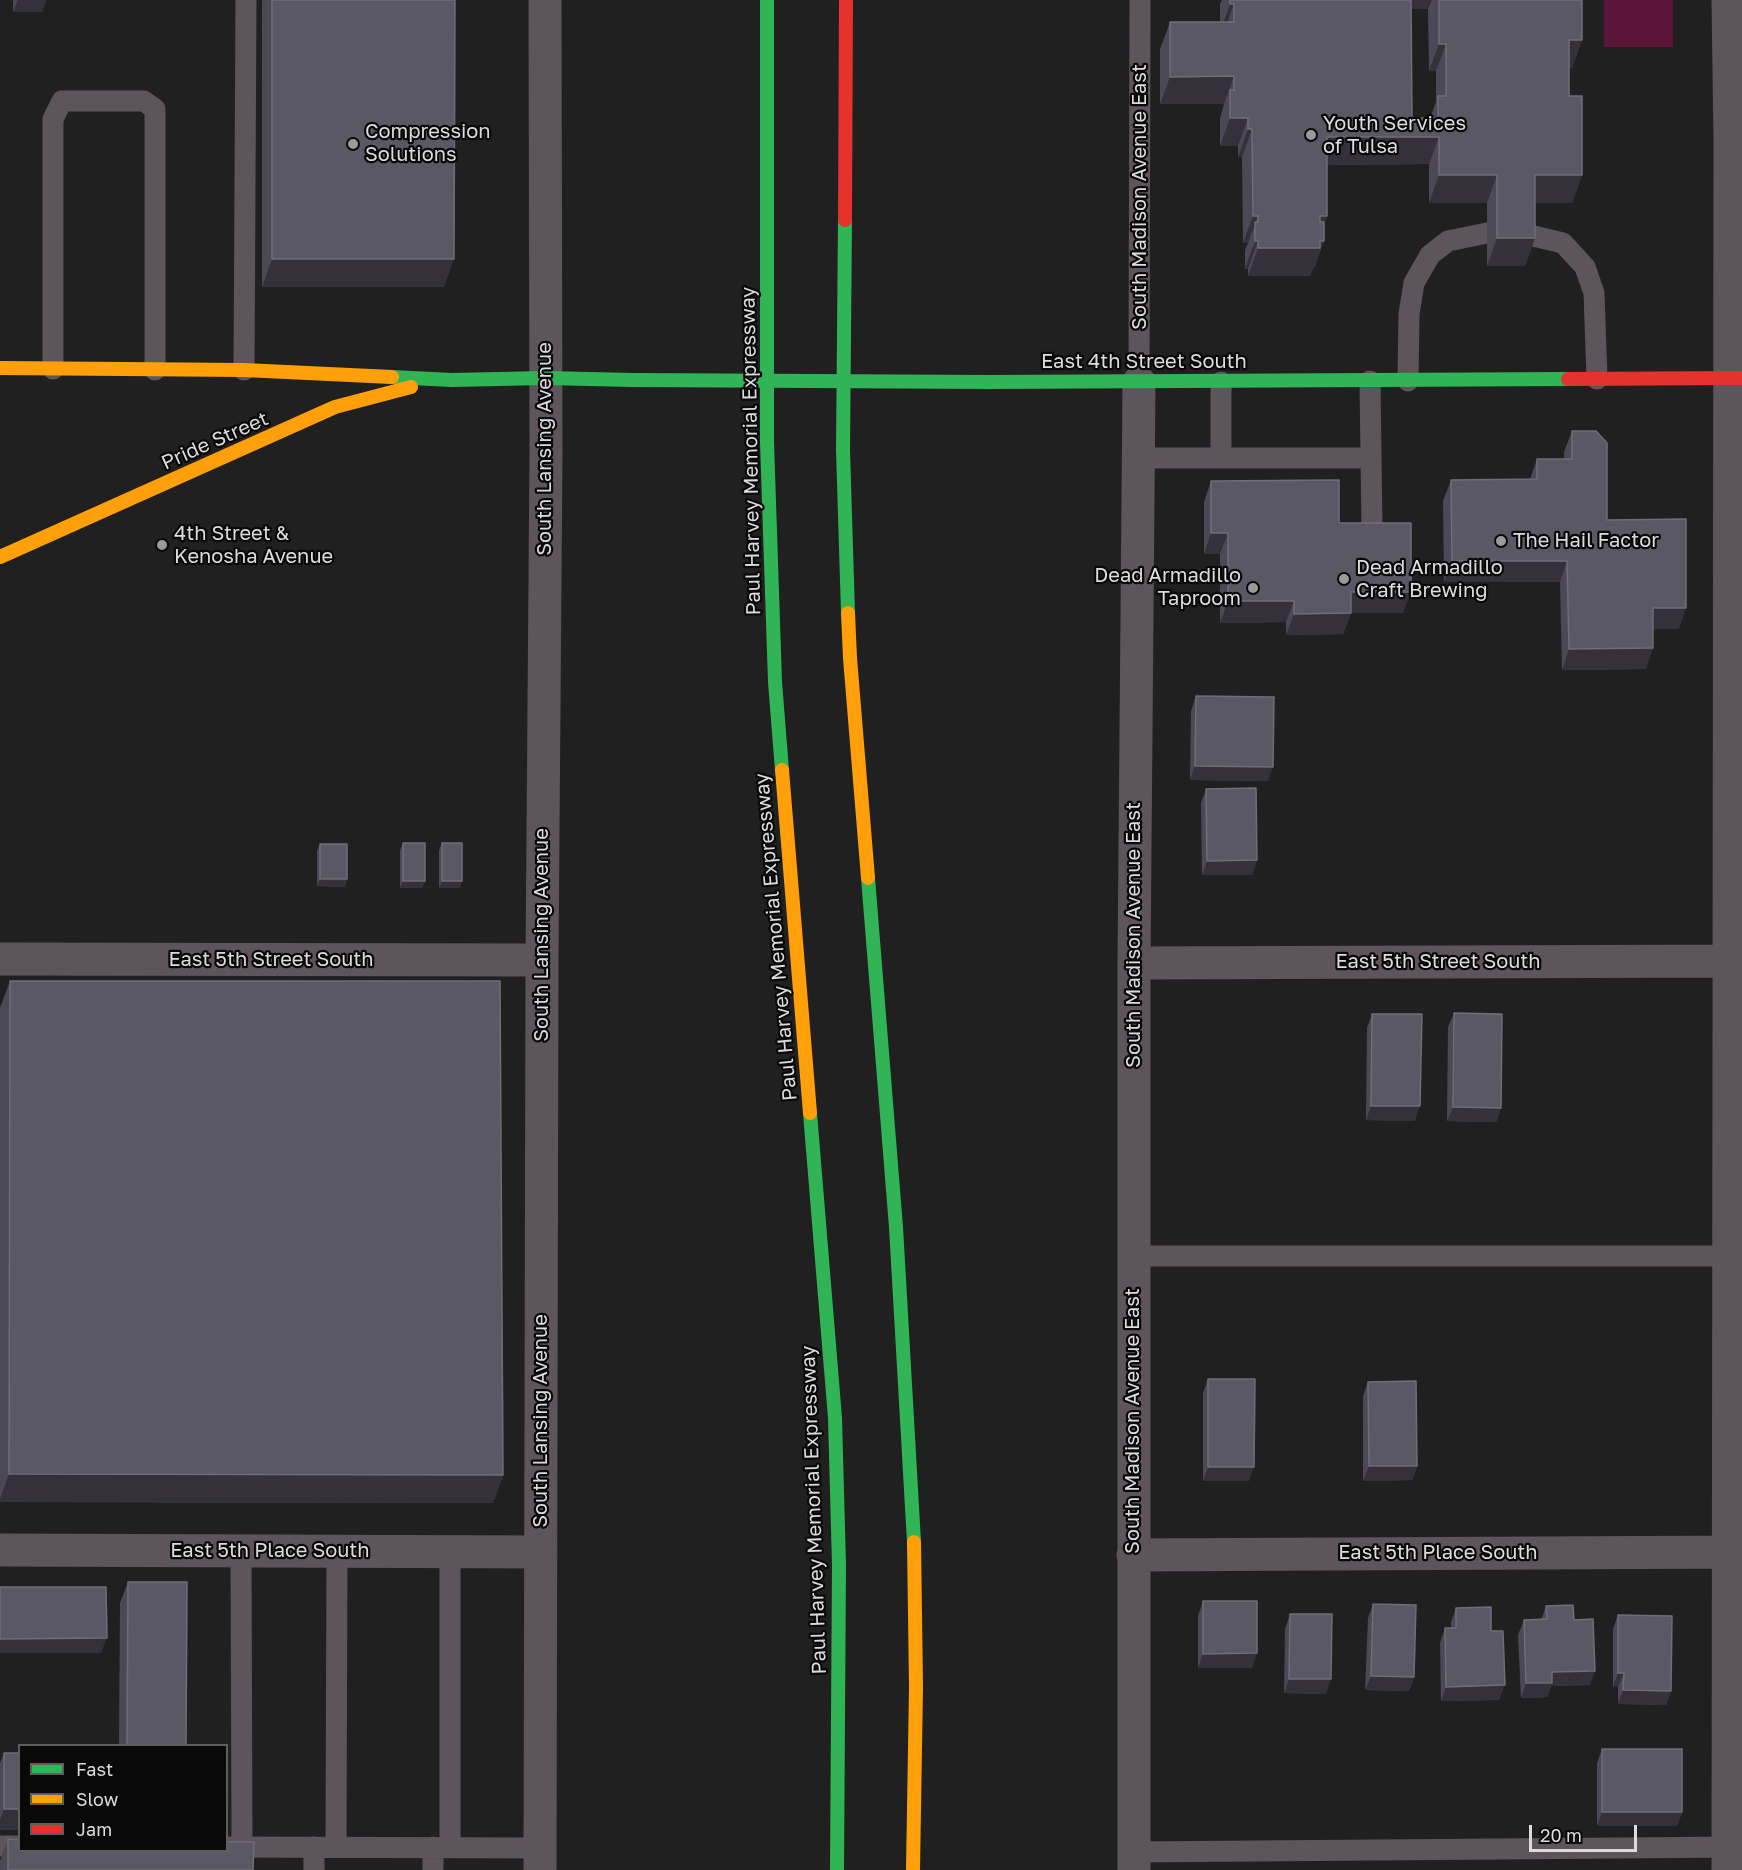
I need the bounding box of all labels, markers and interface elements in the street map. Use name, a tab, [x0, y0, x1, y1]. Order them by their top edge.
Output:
street label: South Madison Avenue East	[1128, 64, 1152, 330]
place label: Youth Services of Tulsa	[1323, 112, 1466, 159]
place label: Compression Solutions	[365, 120, 491, 167]
marker: Youth Services of Tulsa	[1304, 128, 1318, 142]
marker: Compression Solutions	[346, 137, 360, 151]
street label: Paul Harvey Memorial Expressway	[736, 286, 766, 616]
street label: South Lansing Avenue	[533, 342, 557, 556]
street label: East 4th Street South	[1041, 350, 1247, 374]
street label: Pride Street	[158, 407, 272, 475]
place label: 4th Street & Kenosha Avenue	[174, 522, 333, 569]
place label: The Hail Factor	[1513, 529, 1659, 553]
marker: The Hail Factor	[1494, 534, 1508, 548]
marker: 4th Street & Kenosha Avenue	[155, 538, 169, 552]
place label: Dead Armadillo Craft Brewing	[1356, 556, 1503, 603]
place label: Dead Armadillo Taproom	[1094, 564, 1241, 611]
marker: Dead Armadillo Craft Brewing	[1337, 572, 1351, 586]
marker: Dead Armadillo Taproom	[1246, 581, 1260, 595]
street label: Paul Harvey Memorial Expressway	[750, 772, 802, 1102]
street label: South Madison Avenue East	[1122, 802, 1146, 1068]
street label: South Lansing Avenue	[530, 828, 554, 1042]
street label: East 5th Street South	[168, 948, 374, 972]
street label: East 5th Street South	[1335, 950, 1541, 974]
street label: South Madison Avenue East	[1121, 1288, 1145, 1554]
street label: South Lansing Avenue	[529, 1314, 553, 1528]
street label: Paul Harvey Memorial Expressway	[796, 1345, 832, 1675]
street label: East 5th Place South	[170, 1539, 370, 1563]
street label: East 5th Place South	[1338, 1541, 1538, 1565]
legend	[18, 1744, 228, 1852]
text: Fast	[76, 1758, 113, 1780]
text: Slow	[76, 1788, 118, 1810]
scale bar	[1532, 1813, 1640, 1851]
text: Jam	[76, 1818, 112, 1840]
text: 20 m	[1540, 1824, 1582, 1846]

